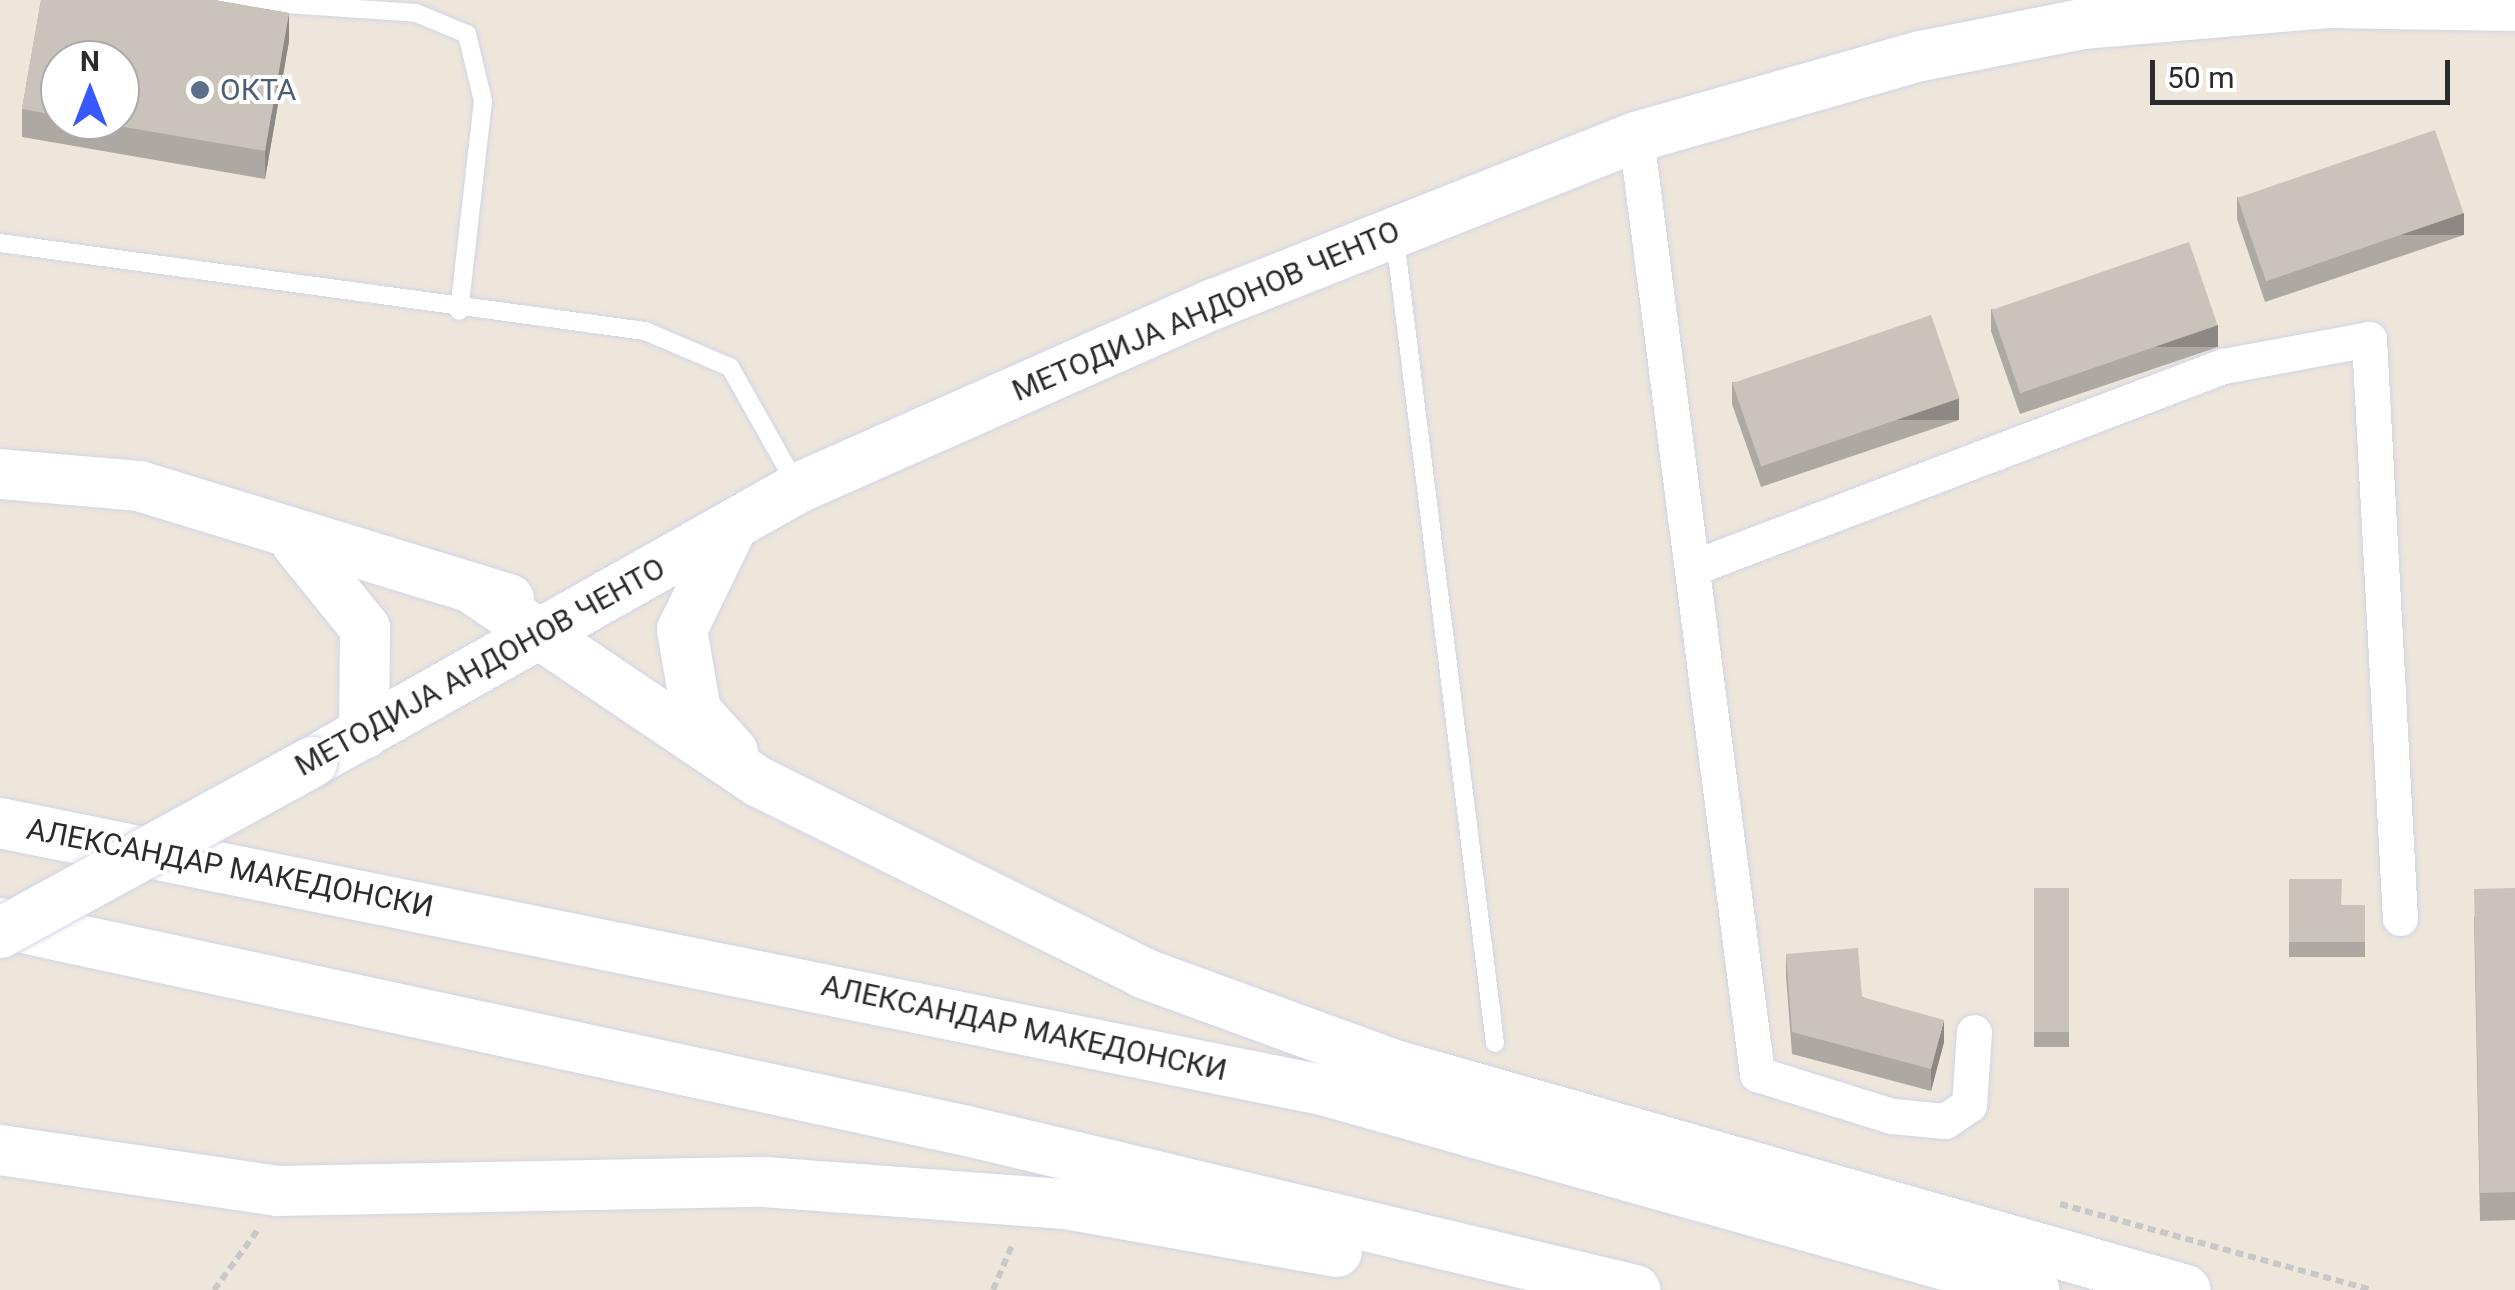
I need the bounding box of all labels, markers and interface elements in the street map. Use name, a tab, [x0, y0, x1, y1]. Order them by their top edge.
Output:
north arrow	[40, 40, 140, 140]
scale bar	[2155, 40, 2455, 102]
text: N	[80, 45, 100, 78]
text: 50 m	[2167, 60, 2234, 95]
place label: ОКТА	[220, 72, 296, 108]
marker: ОКТА	[189, 79, 211, 101]
street label: МЕТОДИЈА АНДОНОВ ЧЕНТО	[1007, 213, 1405, 409]
street label: МЕТОДИЈА АНДОНОВ ЧЕНТО	[289, 550, 671, 784]
street label: АЛЕКСАНДАР МАКЕДОНСКИ	[24, 811, 436, 925]
street label: АЛЕКСАНДАР МАКЕДОНСКИ	[818, 967, 1230, 1089]

